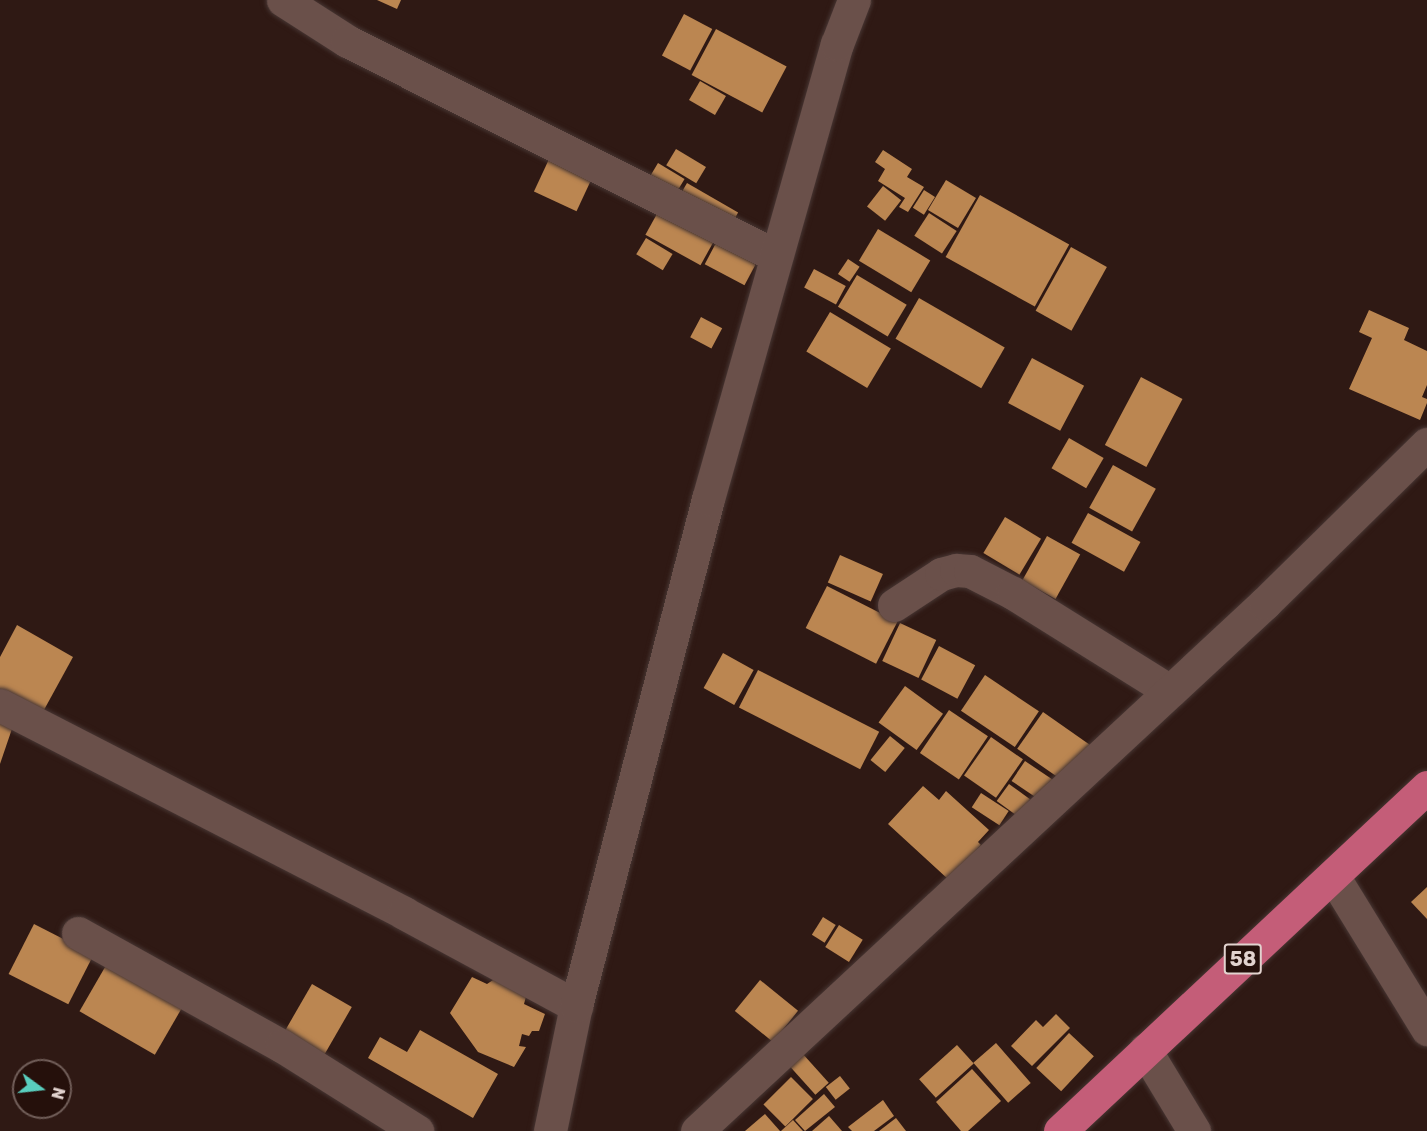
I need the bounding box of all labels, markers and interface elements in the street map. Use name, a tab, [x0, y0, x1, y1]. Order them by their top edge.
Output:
road number: 58	[1224, 942, 1262, 976]
north arrow	[12, 1059, 72, 1119]
text: N	[47, 1085, 69, 1101]

